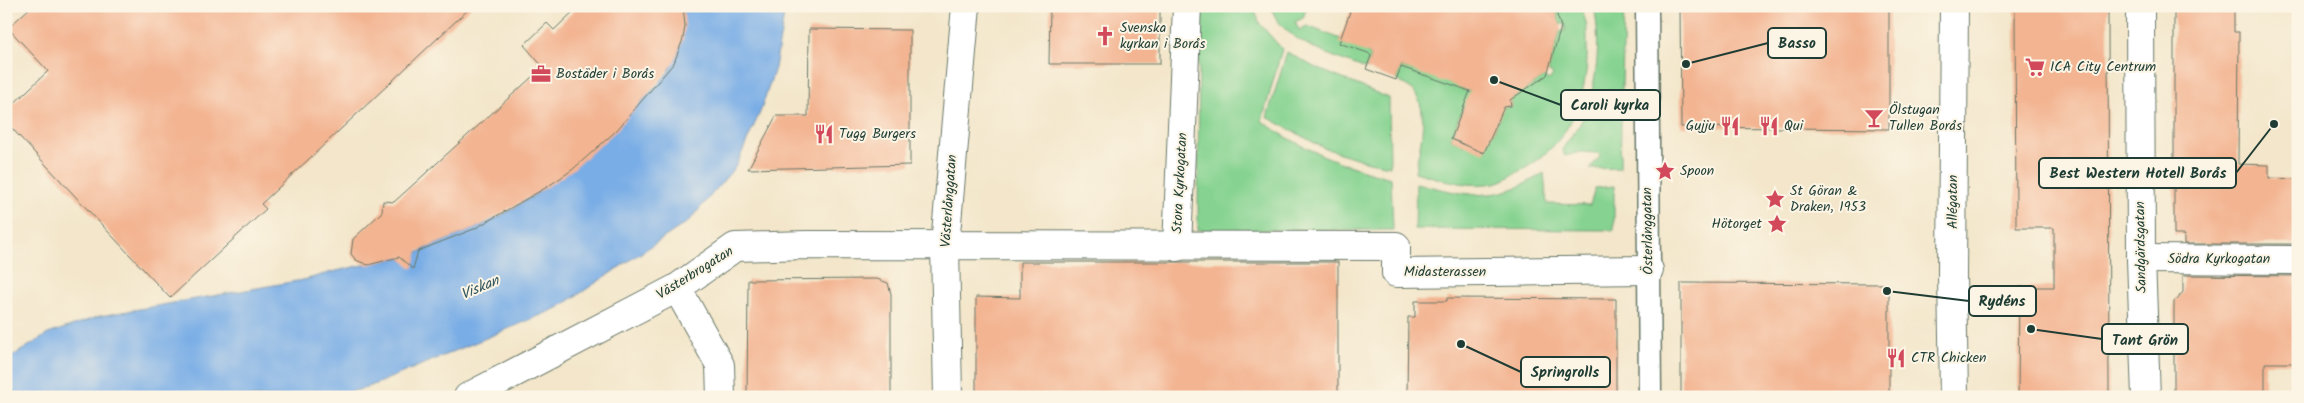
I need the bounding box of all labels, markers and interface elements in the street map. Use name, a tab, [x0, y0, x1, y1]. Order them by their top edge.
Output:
place label: Svenska kyrkan i Borås	[1120, 17, 1205, 55]
church icon: Svenska kyrkan i Borås	[1094, 25, 1116, 47]
callout: Basso	[1768, 28, 1826, 58]
text: Basso	[1778, 32, 1816, 56]
supermarket icon: ICA City Centrum	[2024, 56, 2046, 78]
place label: ICA City Centrum	[2050, 56, 2156, 78]
office icon: Bostäder i Borås	[530, 63, 552, 85]
place label: Bostäder i Borås	[556, 63, 654, 85]
callout: Caroli kyrka	[1561, 90, 1660, 120]
text: Caroli kyrka	[1571, 94, 1650, 118]
place label: Ölstugan Tullen Borås	[1889, 99, 1962, 137]
bar icon: Ölstugan Tullen Borås	[1863, 107, 1885, 129]
place label: Gujju	[1686, 115, 1715, 137]
restaurant icon: Gujju	[1719, 115, 1741, 137]
restaurant icon: Qui	[1758, 115, 1780, 137]
place label: Qui	[1784, 115, 1804, 137]
restaurant icon: Tugg Burgers	[813, 123, 835, 145]
place label: Tugg Burgers	[839, 123, 916, 145]
street label: Stora Kyrkogatan	[1166, 132, 1194, 234]
street label: Västerlånggatan	[935, 154, 963, 248]
callout: Best Western Hotell Borås	[2039, 158, 2236, 188]
place icon: Spoon	[1654, 160, 1676, 182]
place label: Spoon	[1680, 160, 1714, 182]
text: Best Western Hotell Borås	[2050, 162, 2226, 186]
street label: Allégatan	[1942, 175, 1964, 229]
place label: St Göran & Draken, 1953	[1790, 180, 1866, 218]
street label: Österlånggatan	[1636, 187, 1660, 275]
place icon: St Göran & Draken, 1953	[1764, 188, 1786, 210]
street label: Sandgärdsgatan	[2129, 201, 2153, 293]
place label: Hötorget	[1712, 213, 1763, 235]
place icon: Hötorget	[1766, 213, 1788, 235]
street label: Västerbrogatan	[652, 241, 738, 305]
street label: Södra Kyrkogatan	[2168, 248, 2270, 270]
street label: Midasterassen	[1404, 261, 1486, 283]
water label: Viskan	[457, 269, 504, 307]
callout: Rydéns	[1969, 286, 2036, 316]
text: Rydéns	[1978, 290, 2026, 314]
callout: Tant Grön	[2102, 324, 2188, 354]
text: Tant Grön	[2112, 329, 2178, 353]
restaurant icon: CTR Chicken	[1885, 347, 1907, 369]
place label: CTR Chicken	[1911, 347, 1986, 369]
callout: Springrolls	[1521, 357, 1610, 387]
text: Springrolls	[1531, 361, 1599, 385]

